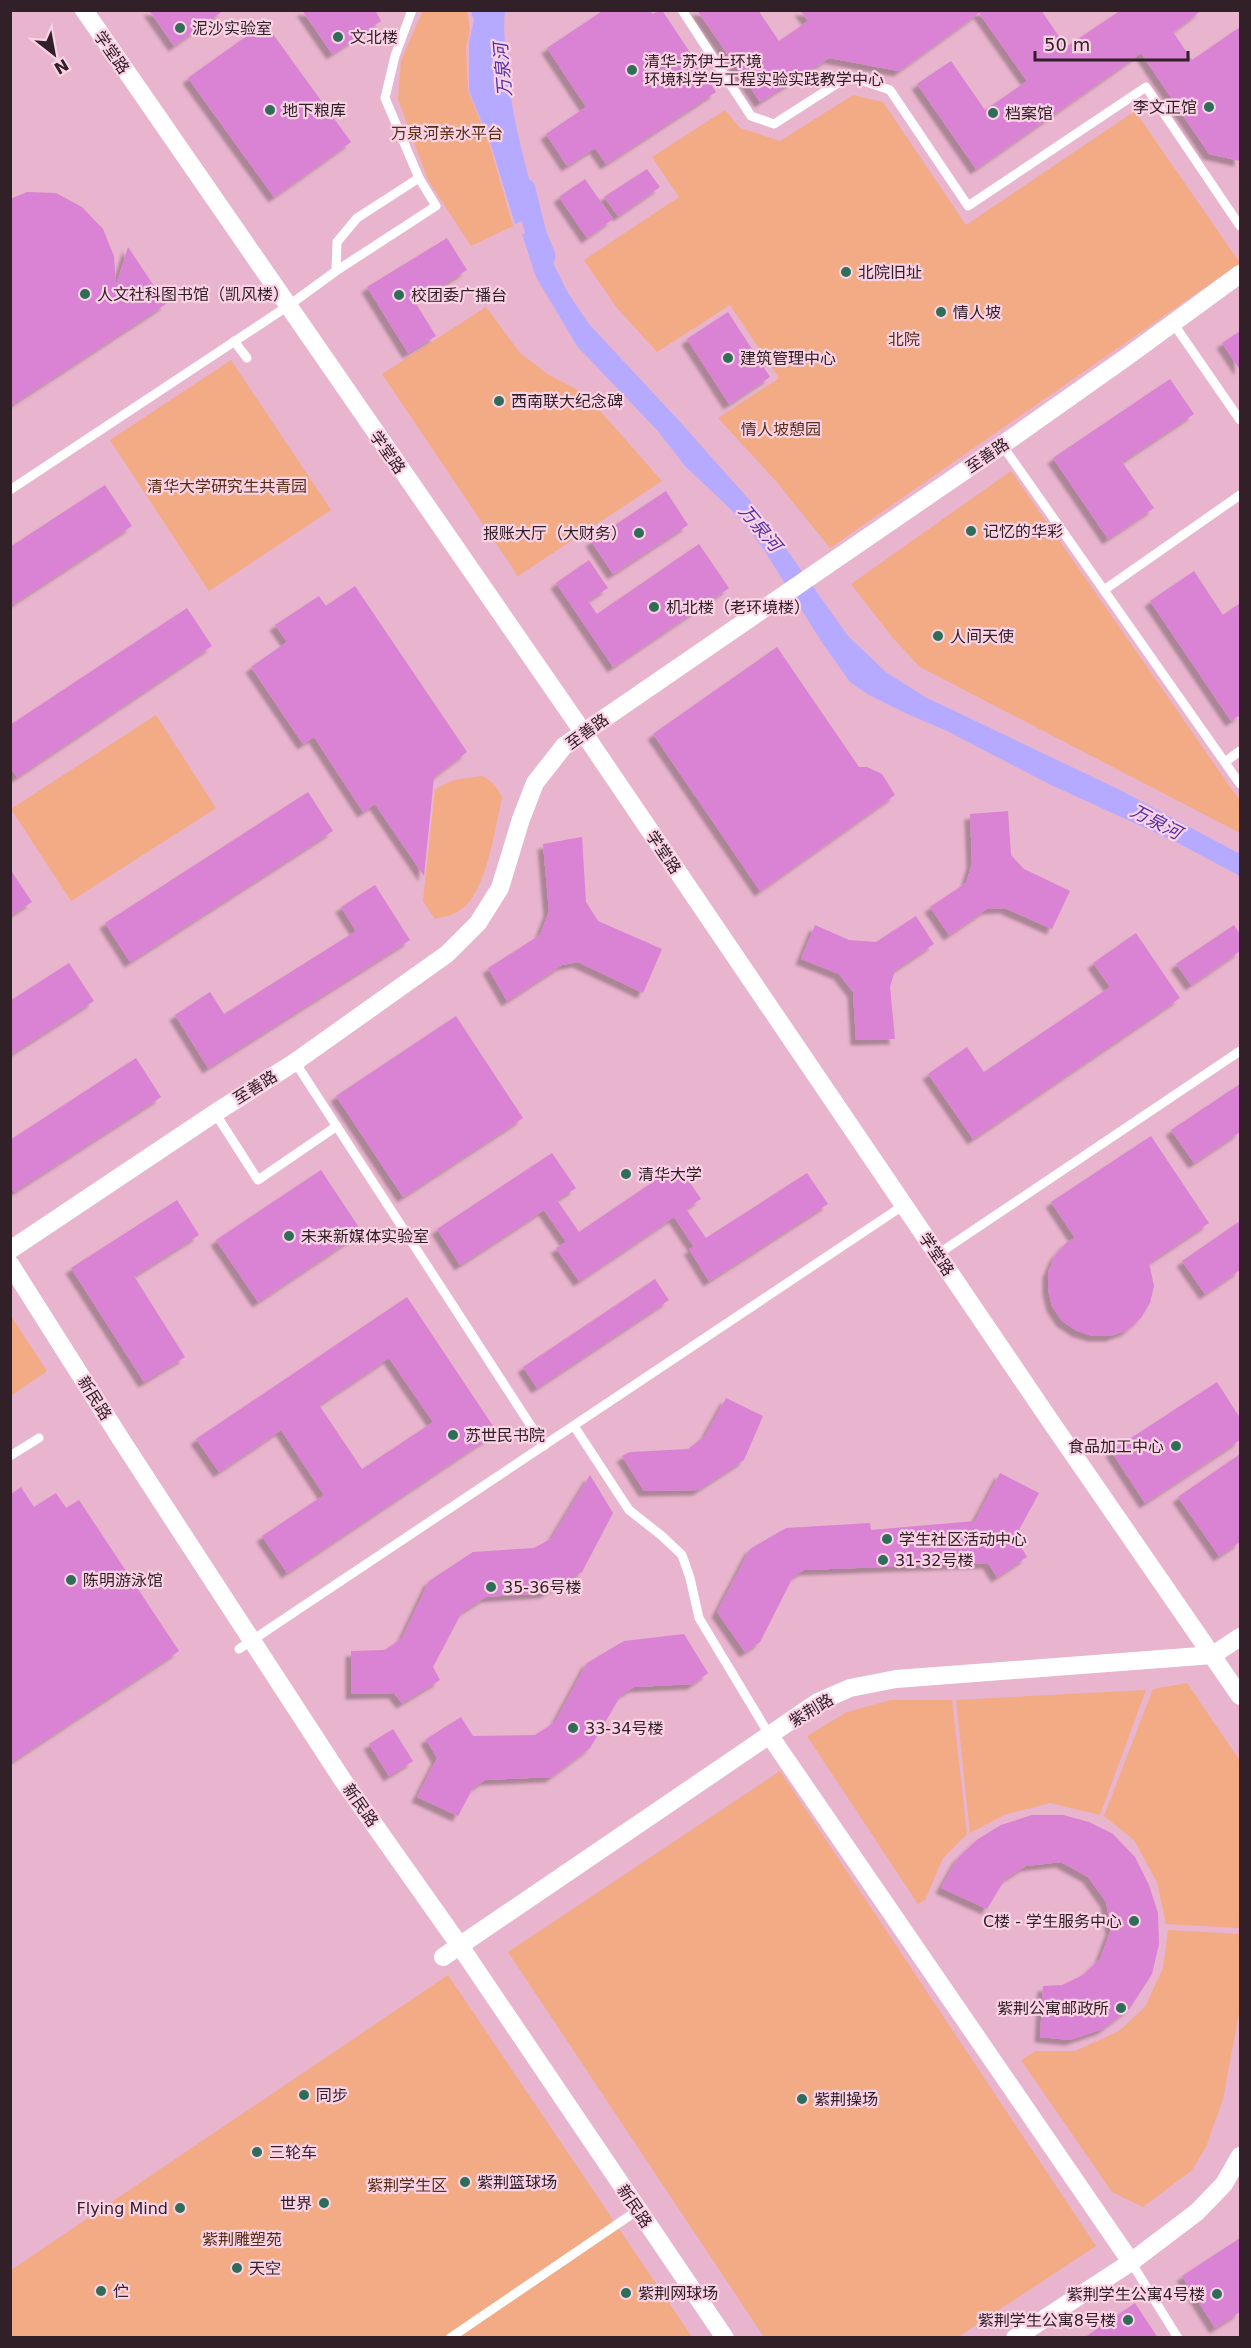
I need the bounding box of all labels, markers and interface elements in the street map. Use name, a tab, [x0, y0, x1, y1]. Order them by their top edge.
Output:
place label: 泥沙实验室	[192, 19, 272, 38]
marker: 泥沙实验室	[173, 21, 187, 35]
north arrow	[24, 24, 84, 84]
scale bar	[1035, 24, 1188, 62]
street label: 学堂路	[90, 27, 133, 77]
place label: 文北楼	[350, 28, 398, 47]
marker: 文北楼	[331, 30, 345, 44]
text: 50 m	[1044, 34, 1090, 55]
water label: 万泉河	[489, 39, 515, 98]
place label: 清华-苏伊士环境 环境科学与工程实验实践教学中心	[644, 52, 884, 89]
text: N	[51, 55, 72, 78]
marker: 清华-苏伊士环境 环境科学与工程实验实践教学中心	[625, 63, 639, 77]
place label: 李文正馆	[1133, 98, 1197, 117]
marker: 李文正馆	[1202, 100, 1216, 114]
place label: 地下粮库	[282, 101, 346, 120]
marker: 地下粮库	[263, 103, 277, 117]
place label: 档案馆	[1005, 104, 1053, 123]
marker: 档案馆	[986, 106, 1000, 120]
park label: 万泉河亲水平台	[391, 124, 503, 143]
place label: 北院旧址	[858, 263, 922, 282]
marker: 北院旧址	[839, 265, 853, 279]
place label: 人文社科图书馆（凯风楼）	[97, 285, 289, 304]
place label: 校团委广播台	[411, 286, 507, 305]
marker: 人文社科图书馆（凯风楼）	[78, 287, 92, 301]
marker: 校团委广播台	[392, 288, 406, 302]
place label: 情人坡	[953, 303, 1001, 322]
marker: 情人坡	[934, 305, 948, 319]
park label: 北院	[888, 330, 920, 349]
place label: 建筑管理中心	[740, 349, 836, 368]
marker: 建筑管理中心	[721, 351, 735, 365]
place label: 西南联大纪念碑	[511, 392, 623, 411]
marker: 西南联大纪念碑	[492, 394, 506, 408]
park label: 情人坡憩园	[741, 420, 821, 439]
street label: 学堂路	[366, 427, 409, 477]
street label: 至善路	[962, 434, 1012, 477]
park label: 清华大学研究生共青园	[147, 477, 307, 496]
water label: 万泉河	[735, 500, 788, 557]
place label: 记忆的华彩	[983, 522, 1063, 541]
place label: 报账大厅（大财务）	[483, 524, 627, 543]
marker: 记忆的华彩	[964, 524, 978, 538]
marker: 报账大厅（大财务）	[632, 526, 646, 540]
place label: 机北楼（老环境楼）	[666, 598, 810, 617]
marker: 机北楼（老环境楼）	[647, 600, 661, 614]
place label: 人间天使	[950, 627, 1014, 646]
marker: 人间天使	[931, 629, 945, 643]
street label: 至善路	[562, 710, 612, 753]
water label: 万泉河	[1127, 800, 1188, 845]
street label: 学堂路	[642, 827, 685, 877]
street label: 至善路	[230, 1067, 281, 1108]
place label: 清华大学	[638, 1165, 702, 1184]
marker: 清华大学	[619, 1167, 633, 1181]
place label: 未来新媒体实验室	[301, 1227, 429, 1246]
marker: 未来新媒体实验室	[282, 1229, 296, 1243]
street label: 学堂路	[915, 1229, 958, 1279]
street label: 新民路	[74, 1373, 115, 1424]
place label: 苏世民书院	[465, 1426, 545, 1445]
marker: 苏世民书院	[446, 1428, 460, 1442]
place label: 食品加工中心	[1068, 1437, 1164, 1456]
marker: 食品加工中心	[1169, 1439, 1183, 1453]
place label: 学生社区活动中心	[899, 1530, 1027, 1549]
marker: 学生社区活动中心	[880, 1532, 894, 1546]
place label: 31-32号楼	[895, 1551, 974, 1570]
marker: 31-32号楼	[876, 1553, 890, 1567]
place label: 陈明游泳馆	[83, 1571, 163, 1590]
marker: 陈明游泳馆	[64, 1573, 78, 1587]
place label: 35-36号楼	[503, 1578, 582, 1597]
marker: 35-36号楼	[484, 1580, 498, 1594]
street label: 紫荆路	[786, 1690, 837, 1731]
place label: 33-34号楼	[585, 1719, 664, 1738]
marker: 33-34号楼	[566, 1721, 580, 1735]
street label: 新民路	[339, 1780, 382, 1830]
place label: C楼 - 学生服务中心	[983, 1912, 1122, 1931]
marker: C楼 - 学生服务中心	[1127, 1914, 1141, 1928]
place label: 紫荆公寓邮政所	[997, 1999, 1109, 2018]
marker: 紫荆公寓邮政所	[1114, 2001, 1128, 2015]
place label: 同步	[316, 2086, 348, 2105]
marker: 同步	[297, 2088, 311, 2102]
place label: 紫荆操场	[814, 2090, 878, 2109]
marker: 紫荆操场	[795, 2092, 809, 2106]
place label: 三轮车	[269, 2143, 317, 2162]
marker: 三轮车	[250, 2145, 264, 2159]
place label: 紫荆篮球场	[477, 2173, 557, 2192]
marker: 紫荆篮球场	[458, 2175, 472, 2189]
park label: 紫荆学生区	[367, 2176, 447, 2195]
street label: 新民路	[613, 2181, 656, 2231]
place label: 世界	[280, 2194, 312, 2213]
marker: 世界	[317, 2196, 331, 2210]
place label: Flying Mind	[77, 2199, 168, 2218]
marker: Flying Mind	[173, 2201, 187, 2215]
park label: 紫荆雕塑苑	[202, 2230, 282, 2249]
place label: 天空	[249, 2259, 281, 2278]
marker: 天空	[230, 2261, 244, 2275]
place label: 伫	[113, 2282, 129, 2301]
marker: 伫	[94, 2284, 108, 2298]
place label: 紫荆网球场	[638, 2284, 718, 2303]
place label: 紫荆学生公寓4号楼	[1067, 2285, 1205, 2304]
marker: 紫荆网球场	[619, 2286, 633, 2300]
marker: 紫荆学生公寓4号楼	[1210, 2287, 1224, 2301]
place label: 紫荆学生公寓8号楼	[978, 2311, 1116, 2330]
marker: 紫荆学生公寓8号楼	[1121, 2313, 1135, 2327]

